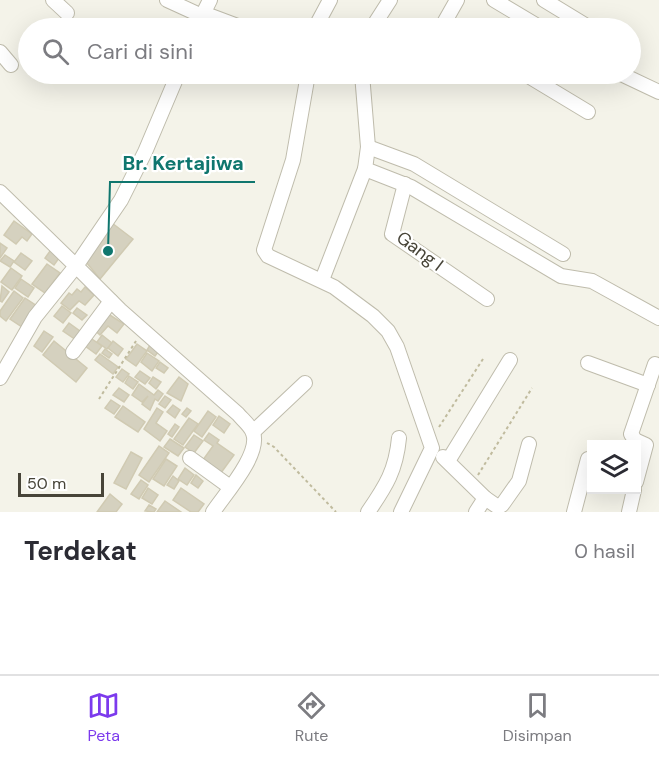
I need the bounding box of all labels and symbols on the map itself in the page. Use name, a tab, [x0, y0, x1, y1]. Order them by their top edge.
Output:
callout: Br. Kertajiwa	[110, 144, 255, 182]
text: Br. Kertajiwa	[122, 150, 244, 176]
street label: Gang I	[392, 226, 448, 276]
scale bar	[18, 470, 104, 498]

